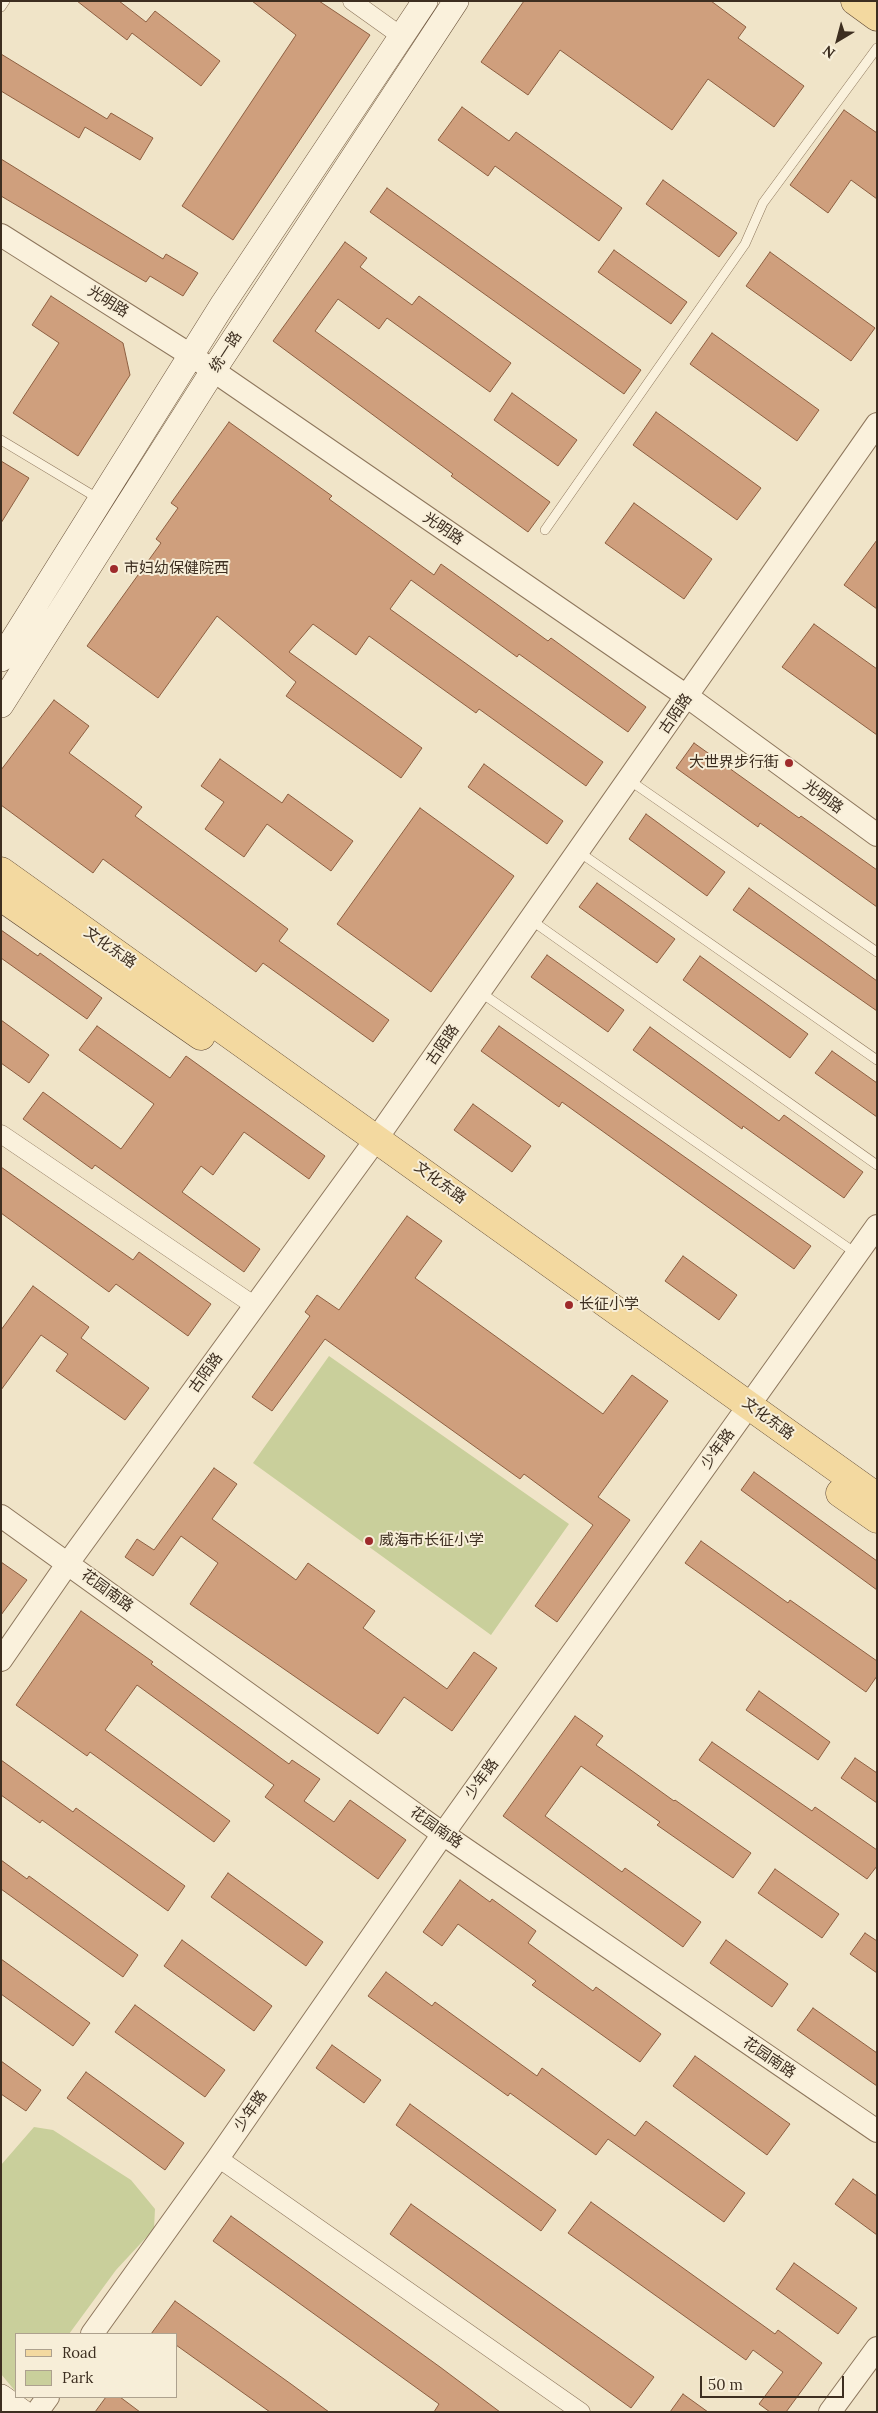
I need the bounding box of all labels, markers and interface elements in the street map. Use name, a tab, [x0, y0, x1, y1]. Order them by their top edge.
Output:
north arrow	[813, 15, 863, 65]
text: N	[819, 42, 839, 62]
street label: 光明路	[84, 282, 132, 322]
street label: 统一路	[206, 328, 246, 376]
street label: 光明路	[419, 509, 467, 549]
place label: 市妇幼保健院西	[124, 560, 229, 578]
marker: 市妇幼保健院西	[108, 563, 120, 575]
street label: 古陌路	[656, 690, 696, 738]
place label: 大世界步行街	[689, 754, 779, 772]
marker: 大世界步行街	[783, 757, 795, 769]
street label: 光明路	[800, 776, 846, 818]
street label: 文化东路	[80, 923, 140, 973]
street label: 古陌路	[423, 1021, 463, 1069]
street label: 文化东路	[410, 1158, 470, 1208]
place label: 长征小学	[579, 1296, 639, 1314]
marker: 长征小学	[563, 1299, 575, 1311]
street label: 古陌路	[185, 1350, 227, 1396]
street label: 文化东路	[738, 1394, 798, 1444]
street label: 少年路	[697, 1426, 739, 1472]
place label: 威海市长征小学	[379, 1532, 484, 1550]
marker: 威海市长征小学	[363, 1535, 375, 1547]
street label: 花园南路	[77, 1566, 137, 1616]
street label: 少年路	[461, 1756, 503, 1802]
street label: 花园南路	[406, 1803, 466, 1853]
street label: 花园南路	[739, 2034, 799, 2082]
street label: 少年路	[231, 2087, 271, 2135]
legend	[15, 2333, 178, 2398]
text: Road	[62, 2343, 97, 2362]
scale bar	[703, 2366, 847, 2398]
text: Park	[62, 2368, 93, 2387]
text: 50 m	[708, 2375, 743, 2394]

